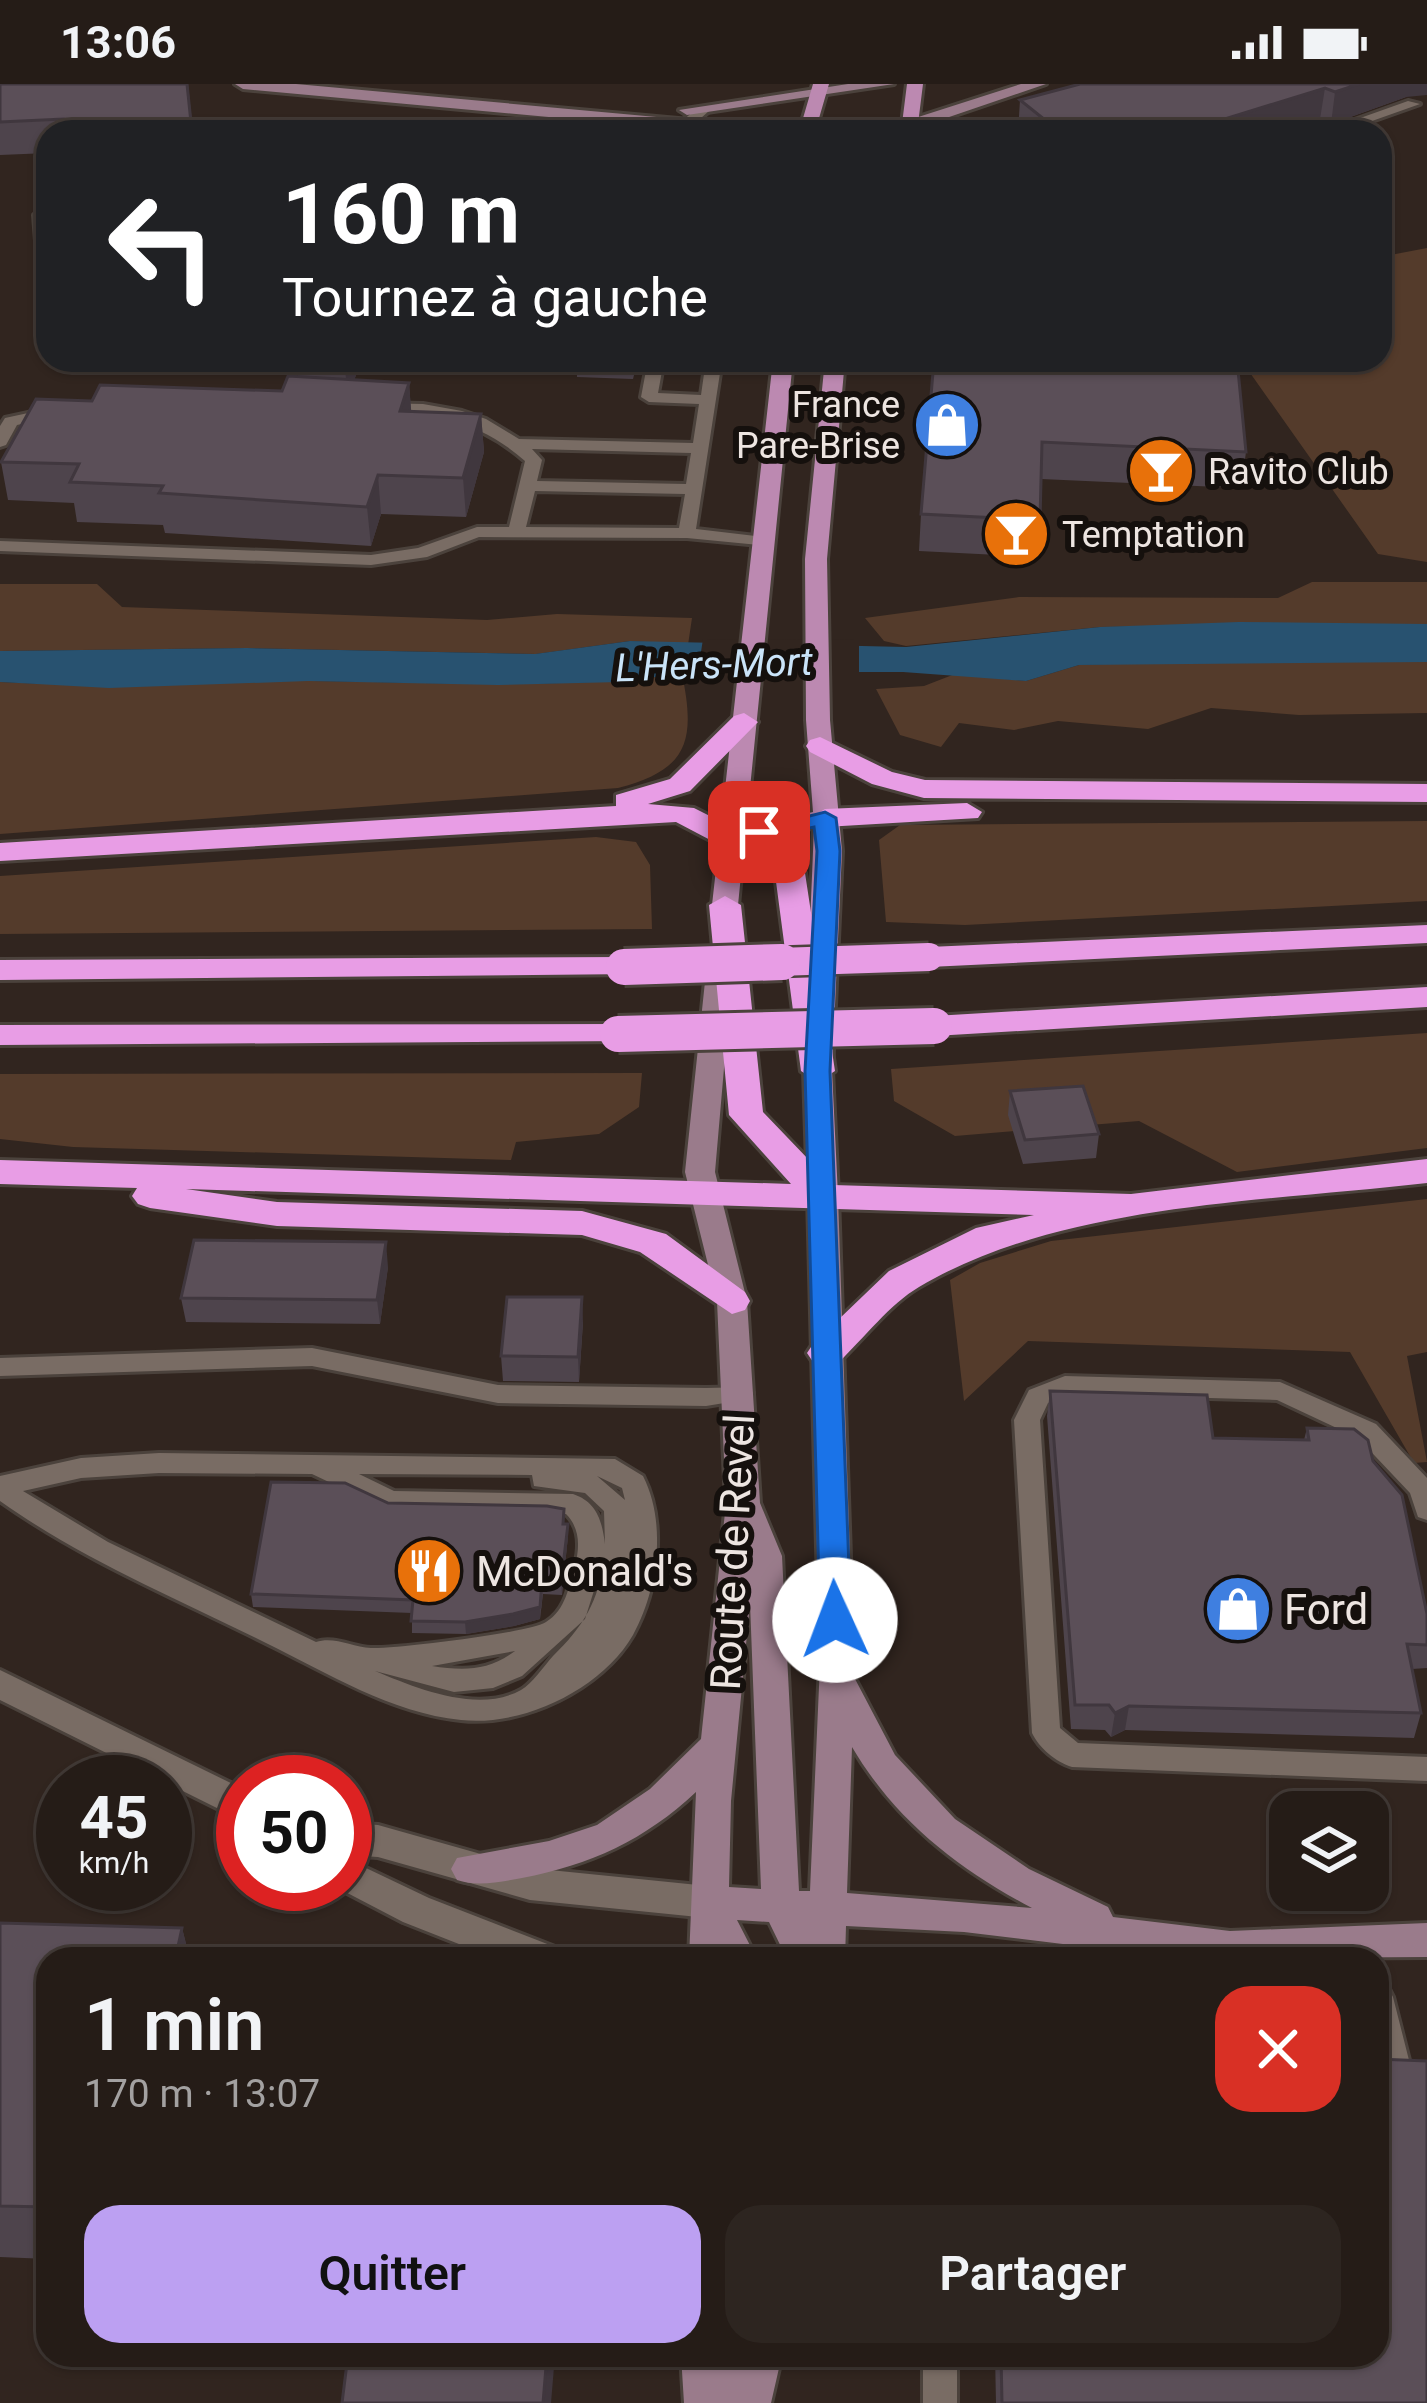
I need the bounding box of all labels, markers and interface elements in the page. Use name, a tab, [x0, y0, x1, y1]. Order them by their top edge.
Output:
text: 13:06	[60, 16, 176, 69]
text: 160 m	[282, 165, 520, 264]
icon: left	[84, 168, 240, 324]
text: Tournez à gauche	[282, 266, 708, 329]
place label: France Pare-Brise	[736, 384, 900, 467]
shop icon: France Pare-Brise	[912, 390, 982, 460]
bar icon: Ravito Club	[1126, 436, 1196, 506]
place label: Ravito Club	[1208, 451, 1389, 493]
bar icon: Temptation	[981, 499, 1051, 569]
place label: Temptation	[1062, 514, 1245, 556]
water label: L'Hers-Mort	[615, 639, 814, 691]
pin	[708, 781, 810, 883]
icon: arrive	[726, 799, 792, 865]
street label: Route de Revel	[701, 1413, 764, 1691]
restaurant icon: McDonald's	[394, 1536, 464, 1606]
place label: McDonald's	[476, 1547, 694, 1596]
position arrow	[772, 1557, 898, 1683]
shop icon: Ford	[1203, 1574, 1273, 1644]
place label: Ford	[1284, 1585, 1368, 1634]
speed limit sign: 50	[216, 1755, 372, 1911]
text: 45	[80, 1782, 148, 1853]
map controls	[1269, 1791, 1389, 1911]
button: layers	[1269, 1791, 1389, 1911]
text: km/h	[79, 1845, 149, 1880]
text: 1 min	[84, 1983, 265, 2068]
button: close	[1215, 1986, 1341, 2112]
text: 170 m · 13:07	[84, 2071, 320, 2117]
button: Quitter	[84, 2205, 701, 2343]
button: Partager	[725, 2205, 1341, 2343]

